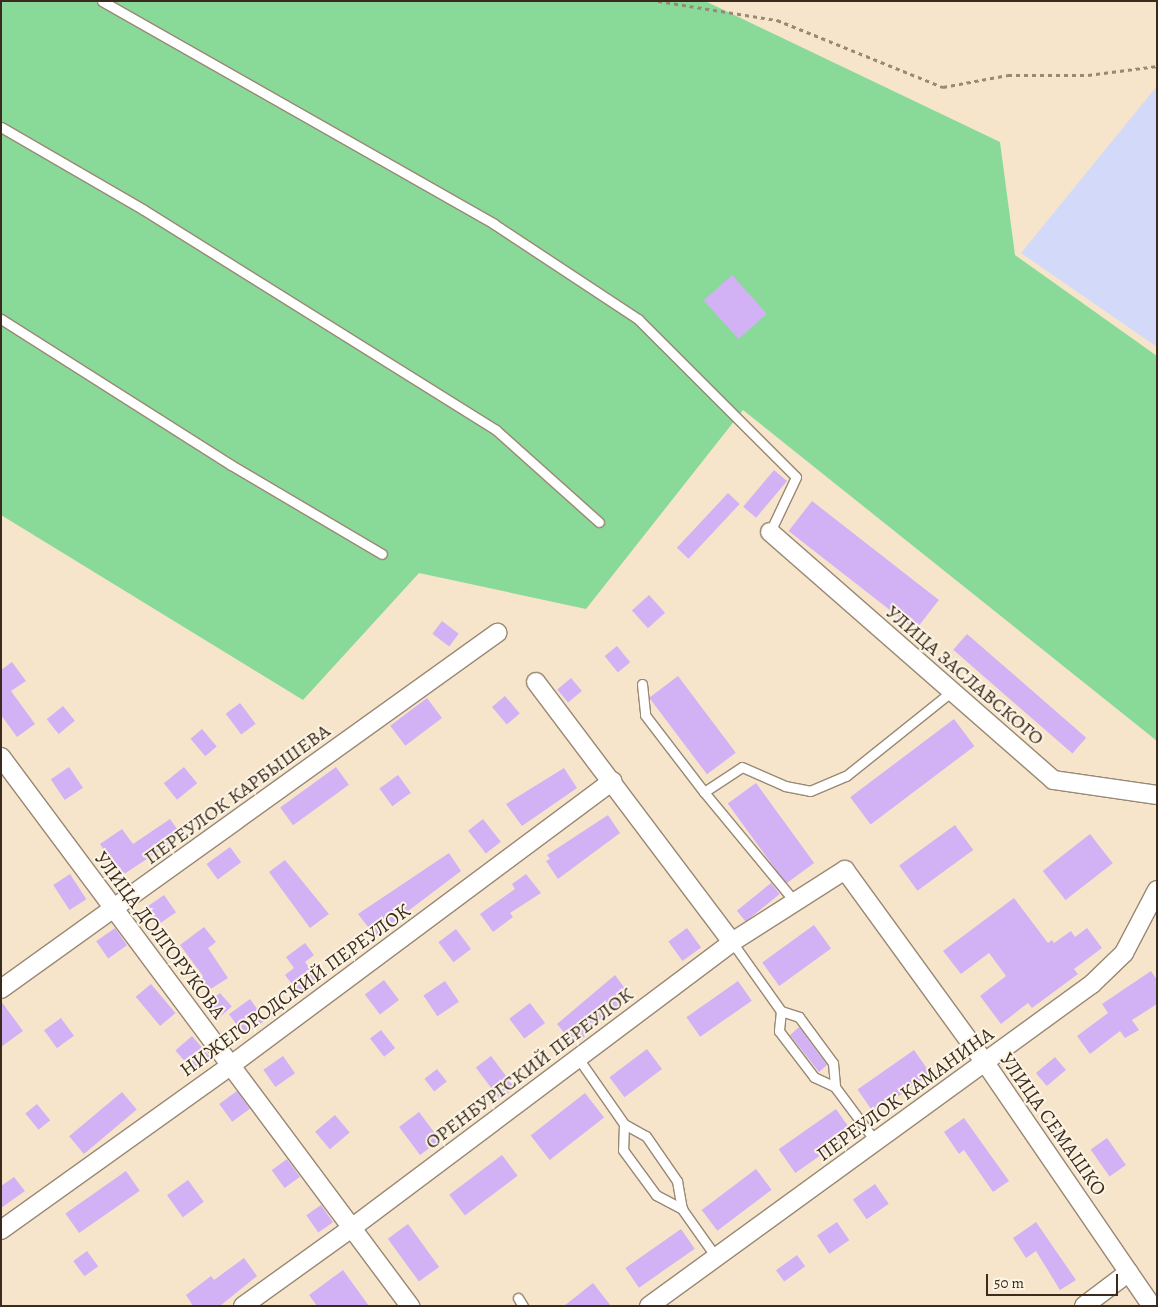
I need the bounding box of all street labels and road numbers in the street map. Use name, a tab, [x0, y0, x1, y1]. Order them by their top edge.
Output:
street label: УЛИЦА ЗАСЛАВСКОГО	[881, 600, 1049, 750]
street label: ПЕРЕУЛОК КАРБЫШЕВА	[139, 719, 335, 869]
street label: УЛИЦА ДОЛГОРУКОВА	[89, 847, 231, 1023]
street label: НИЖЕГОРОДСКИЙ ПЕРЕУЛОК	[175, 898, 415, 1082]
street label: ОРЕНБУРГСКИЙ ПЕРЕУЛОК	[420, 982, 638, 1154]
street label: ПЕРЕУЛОК КАМАНИНА	[812, 1022, 998, 1166]
street label: УЛИЦА СЕМАШКО	[995, 1048, 1111, 1200]

